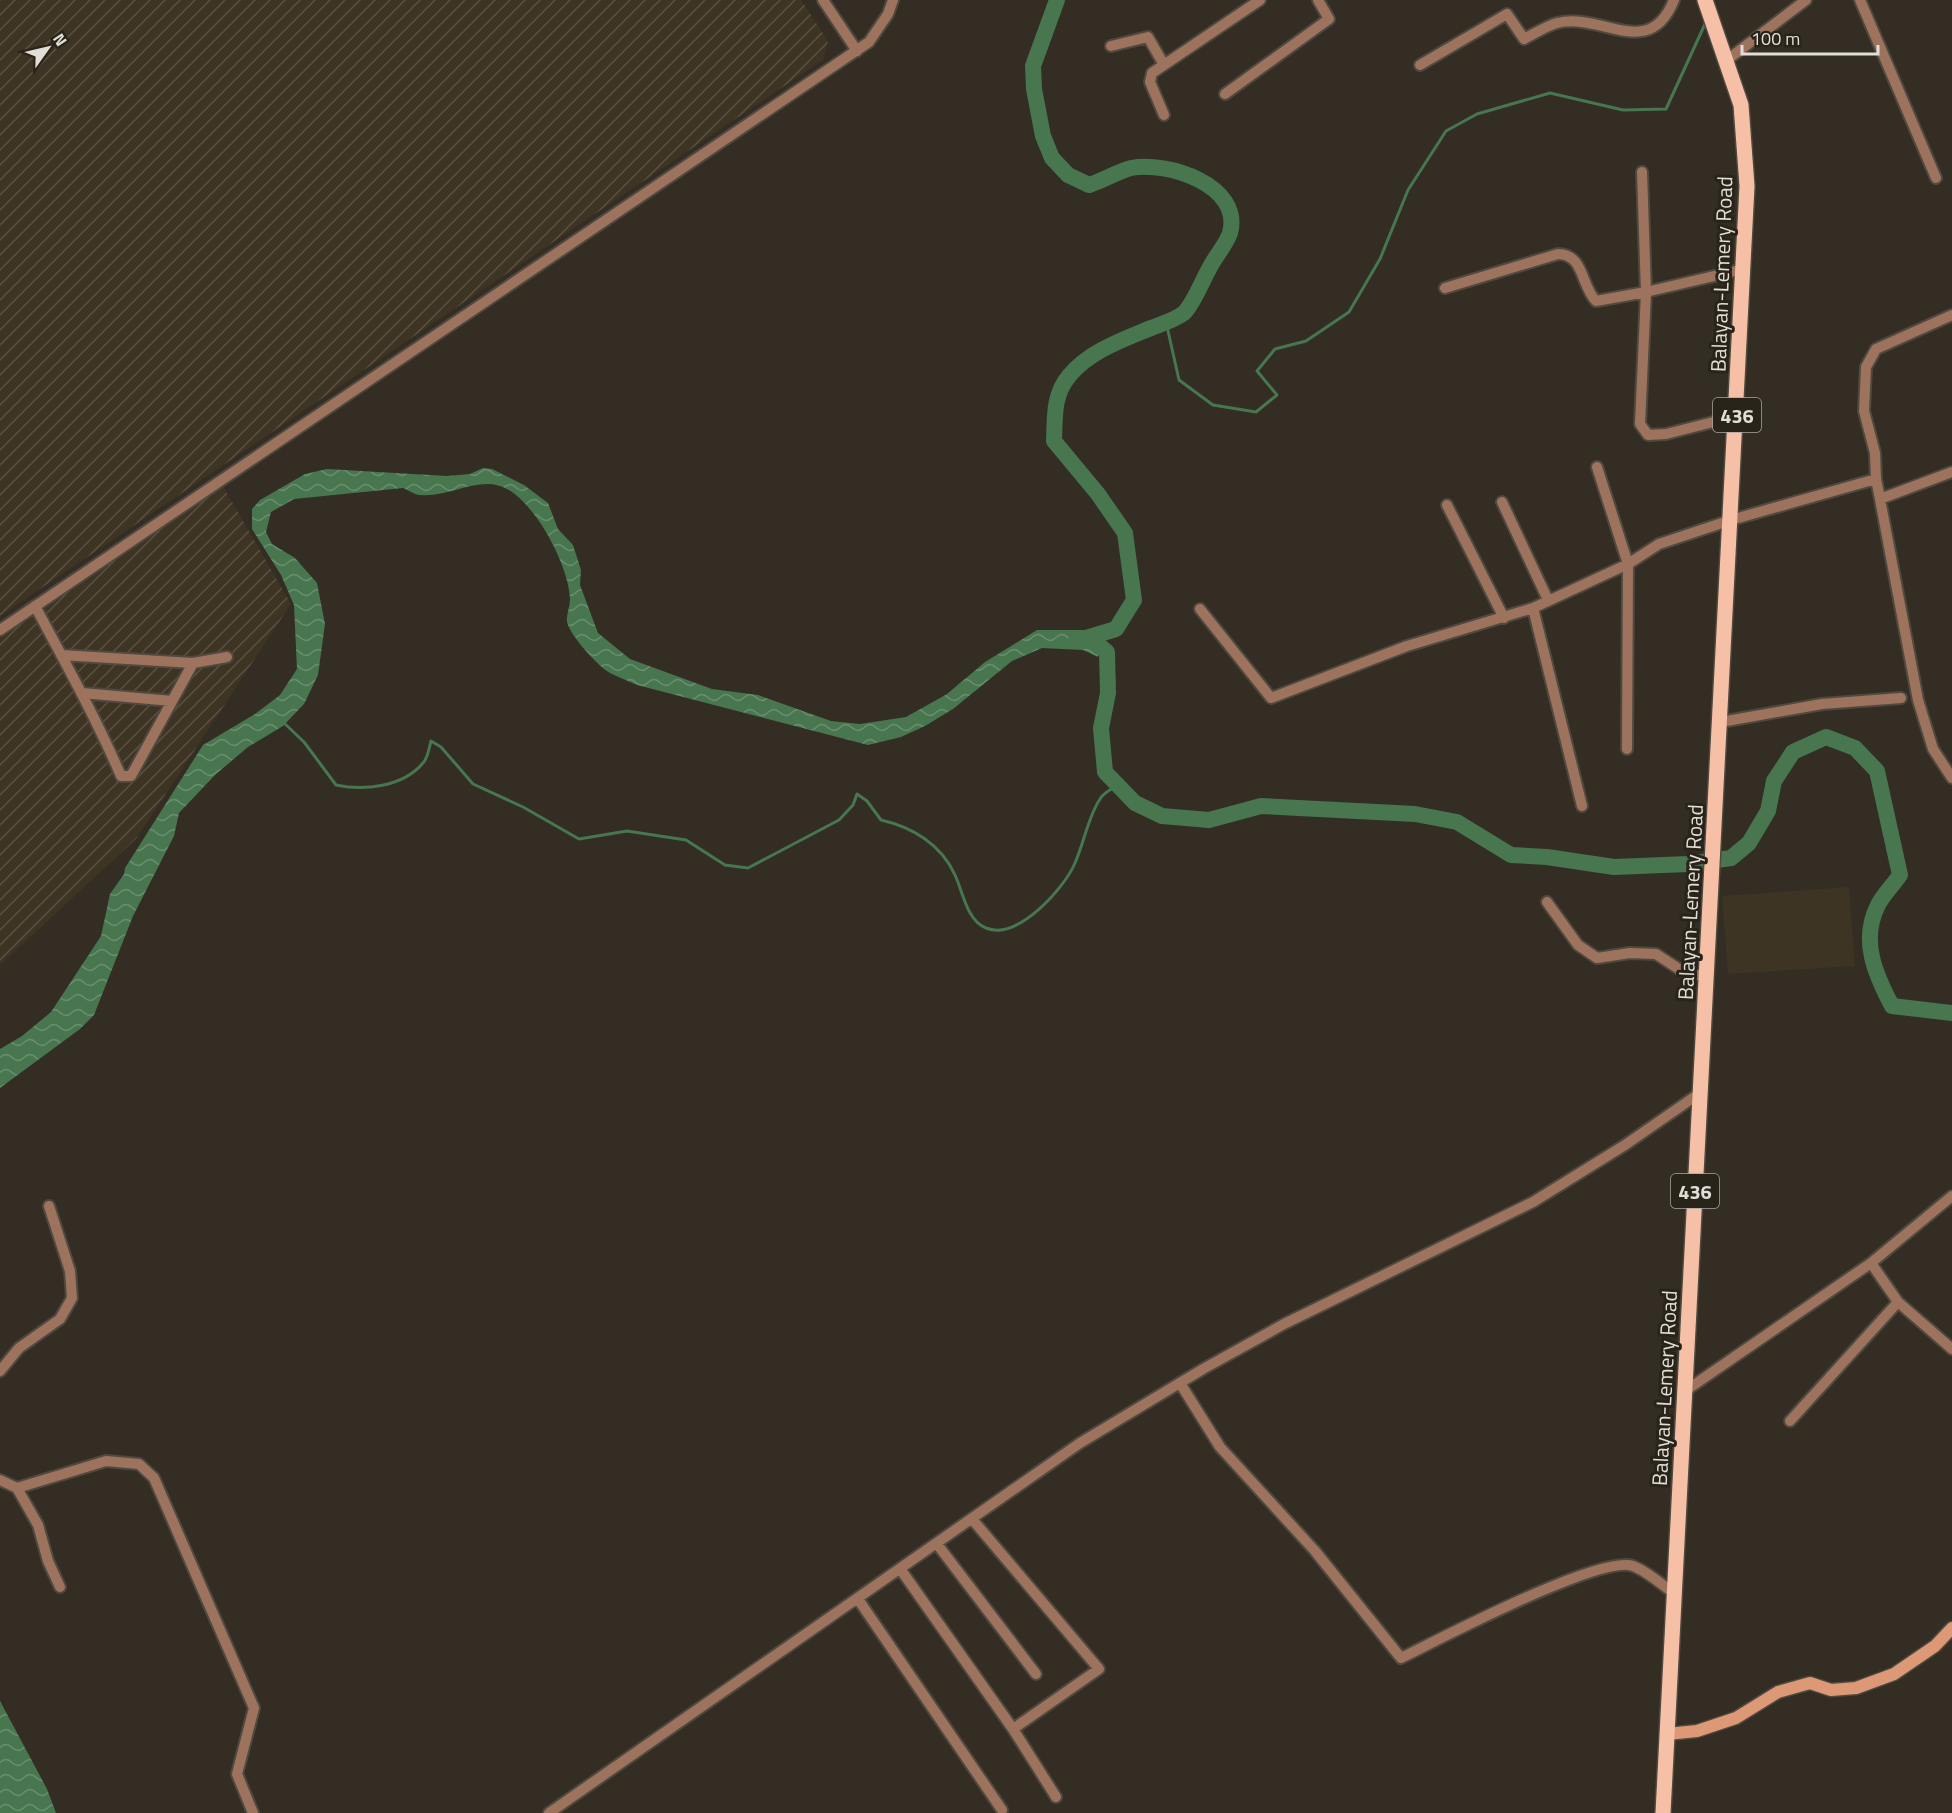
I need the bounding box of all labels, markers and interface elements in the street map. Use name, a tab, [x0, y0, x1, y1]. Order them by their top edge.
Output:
north arrow	[18, 18, 78, 78]
scale bar	[1742, 18, 1878, 56]
text: 100 m	[1751, 25, 1800, 52]
text: N	[47, 28, 73, 51]
street label: Balayan-Lemery Road	[1702, 176, 1740, 372]
road number: 436	[1713, 398, 1761, 432]
street label: Balayan-Lemery Road	[1669, 803, 1711, 1001]
road number: 436	[1671, 1174, 1719, 1208]
street label: Balayan-Lemery Road	[1643, 1289, 1685, 1487]

